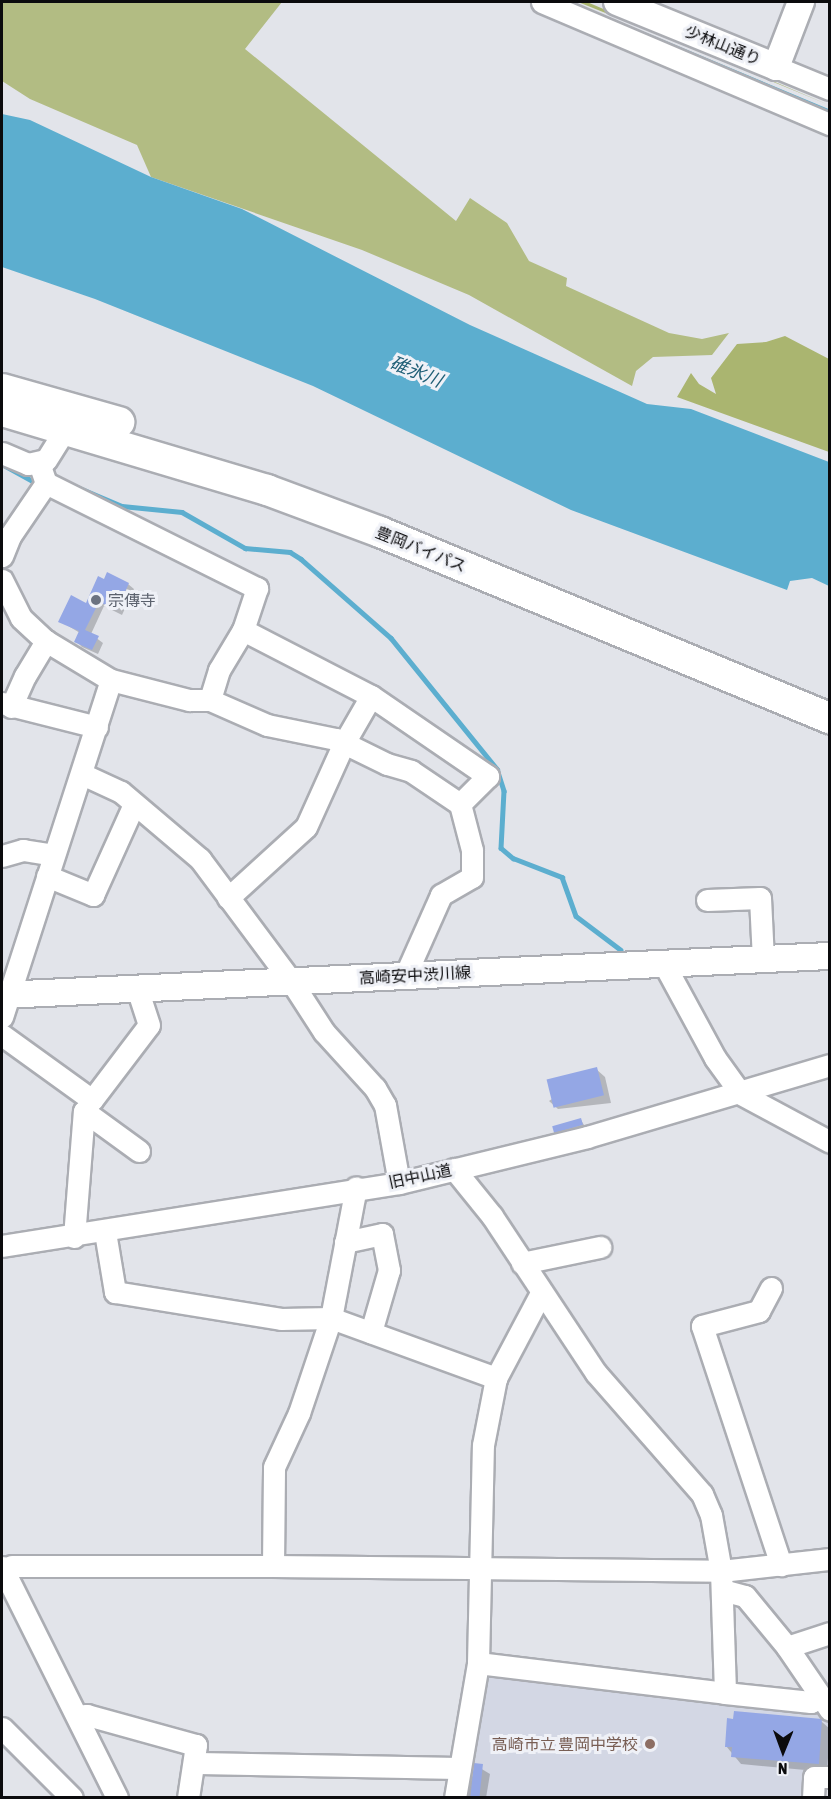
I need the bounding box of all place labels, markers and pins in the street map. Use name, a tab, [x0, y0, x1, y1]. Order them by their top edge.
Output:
place label: 宗傳寺	[108, 590, 156, 610]
marker: 宗傳寺	[89, 593, 103, 607]
place label: 高崎市立 豊岡中学校	[492, 1734, 638, 1754]
marker: 高崎市立 豊岡中学校	[643, 1737, 657, 1751]

